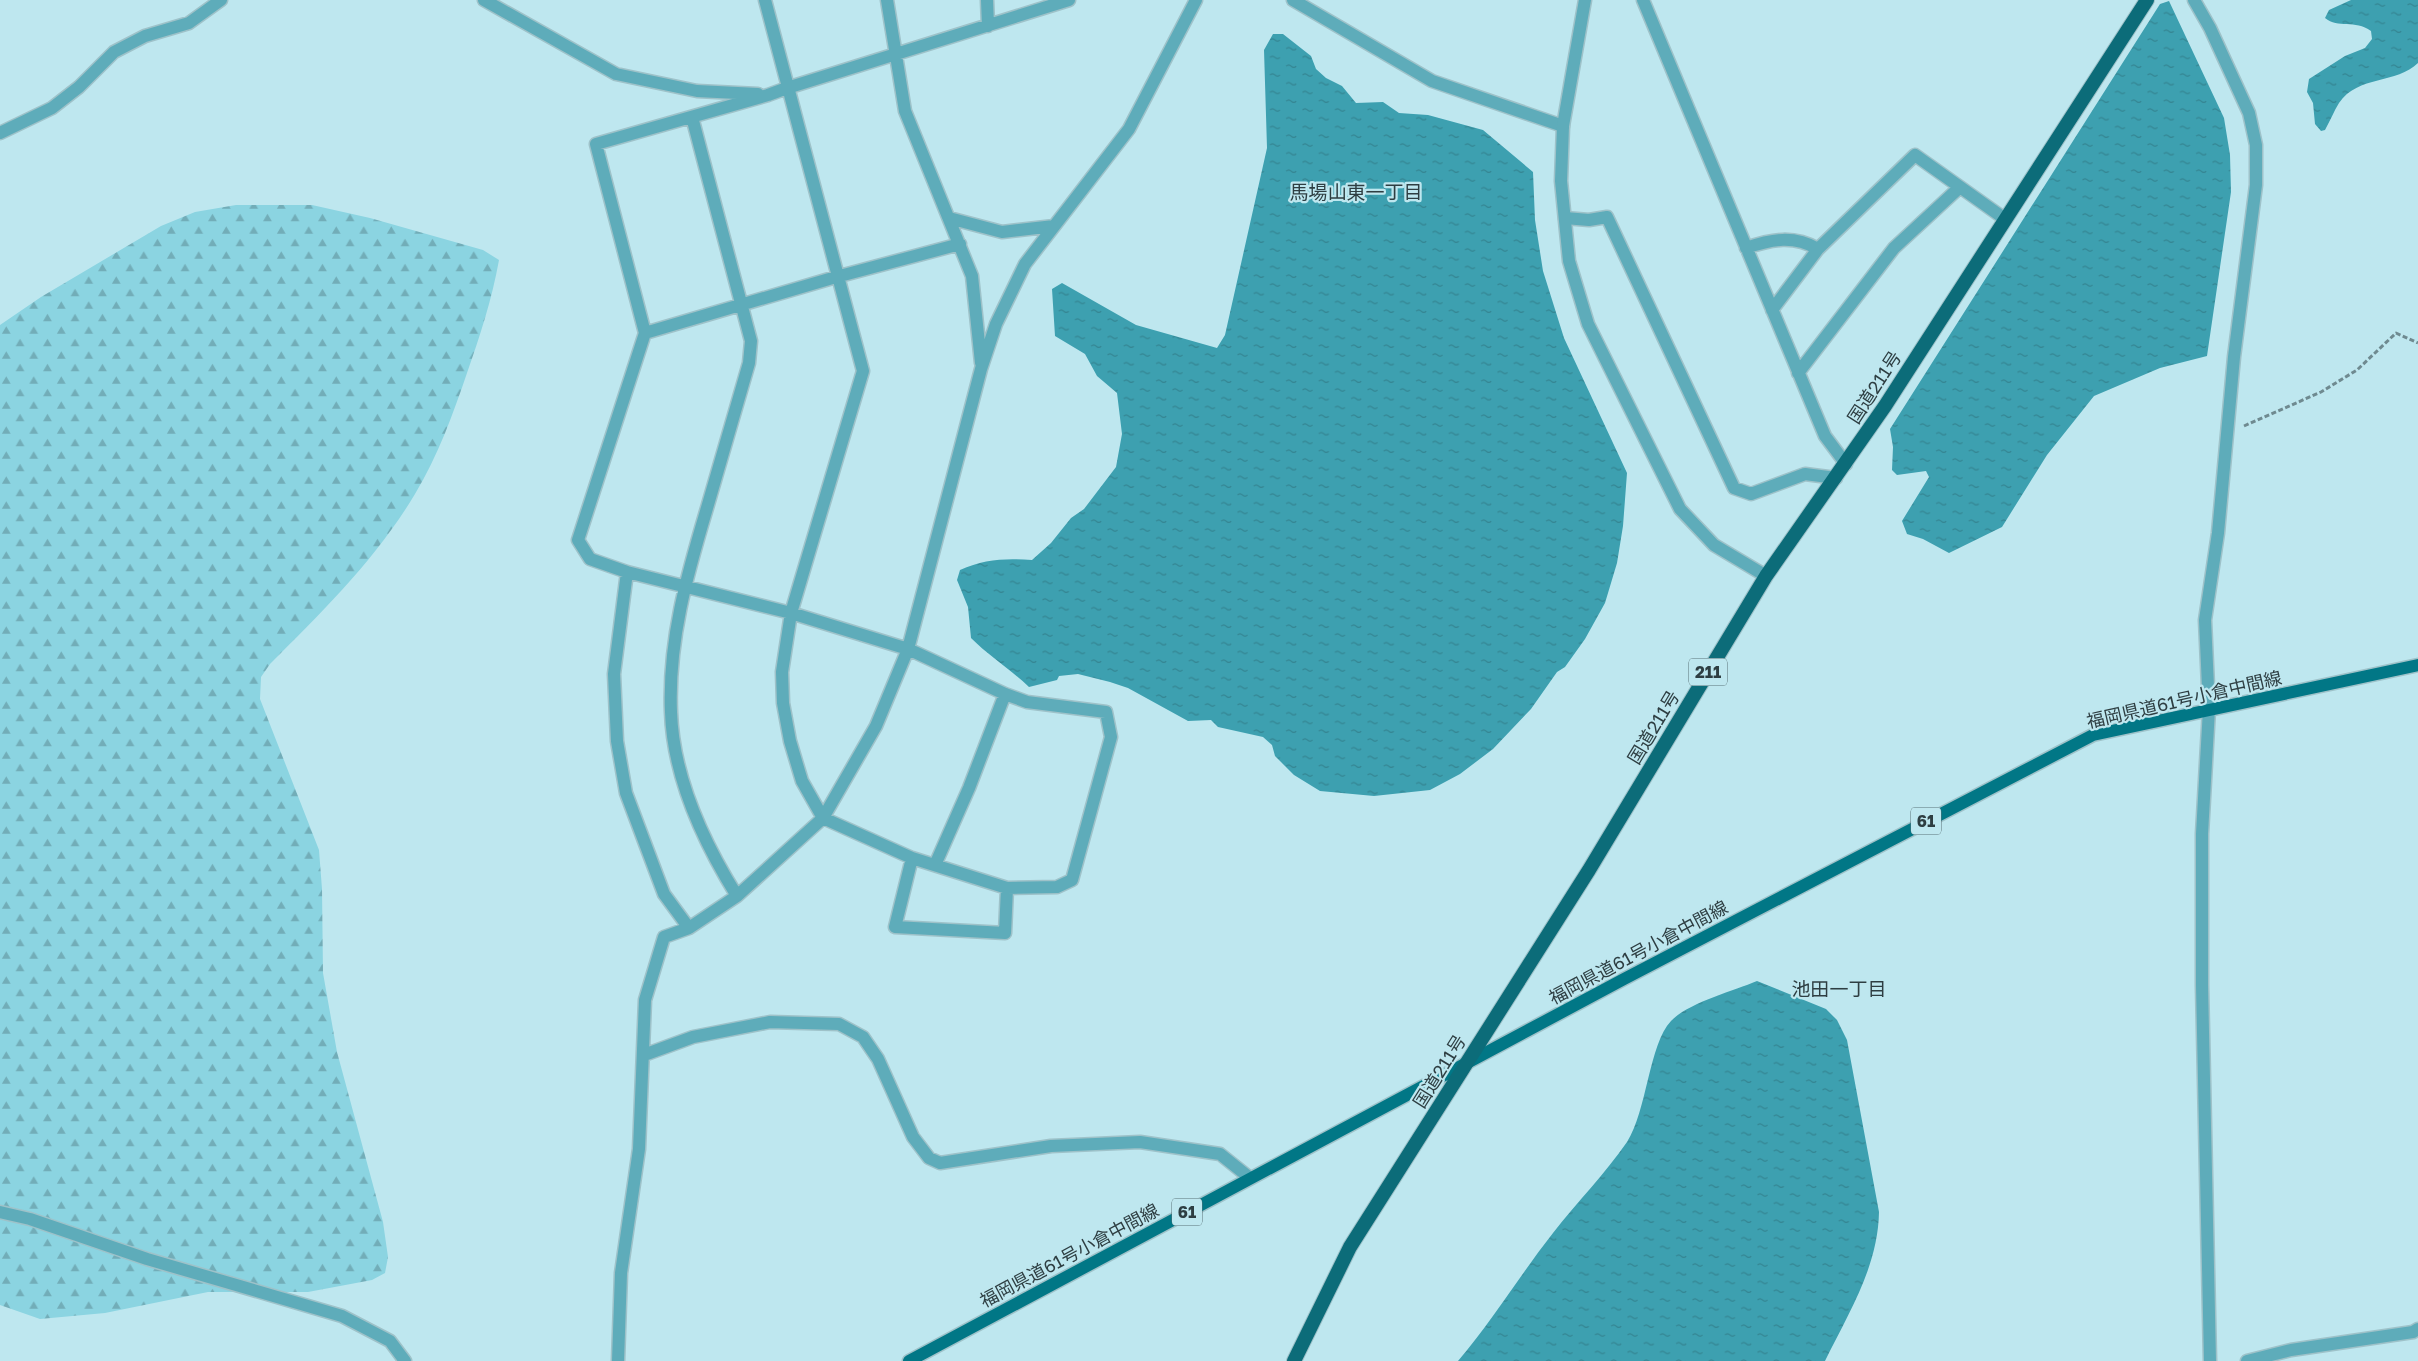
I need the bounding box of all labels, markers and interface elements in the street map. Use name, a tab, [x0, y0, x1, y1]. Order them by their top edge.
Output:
district label: 馬場山東一丁目	[1289, 180, 1423, 203]
street label: 国道211号	[1842, 347, 1906, 427]
road number: 211	[1689, 659, 1727, 686]
street label: 福岡県道61号小倉中間線	[2084, 666, 2284, 732]
street label: 国道211号	[1622, 686, 1684, 768]
road number: 61	[1911, 808, 1941, 834]
street label: 福岡県道61号小倉中間線	[1545, 895, 1731, 1009]
district label: 池田一丁目	[1791, 977, 1887, 1000]
street label: 国道211号	[1408, 1030, 1470, 1112]
street label: 福岡県道61号小倉中間線	[976, 1198, 1162, 1312]
road number: 61	[1172, 1198, 1202, 1226]

